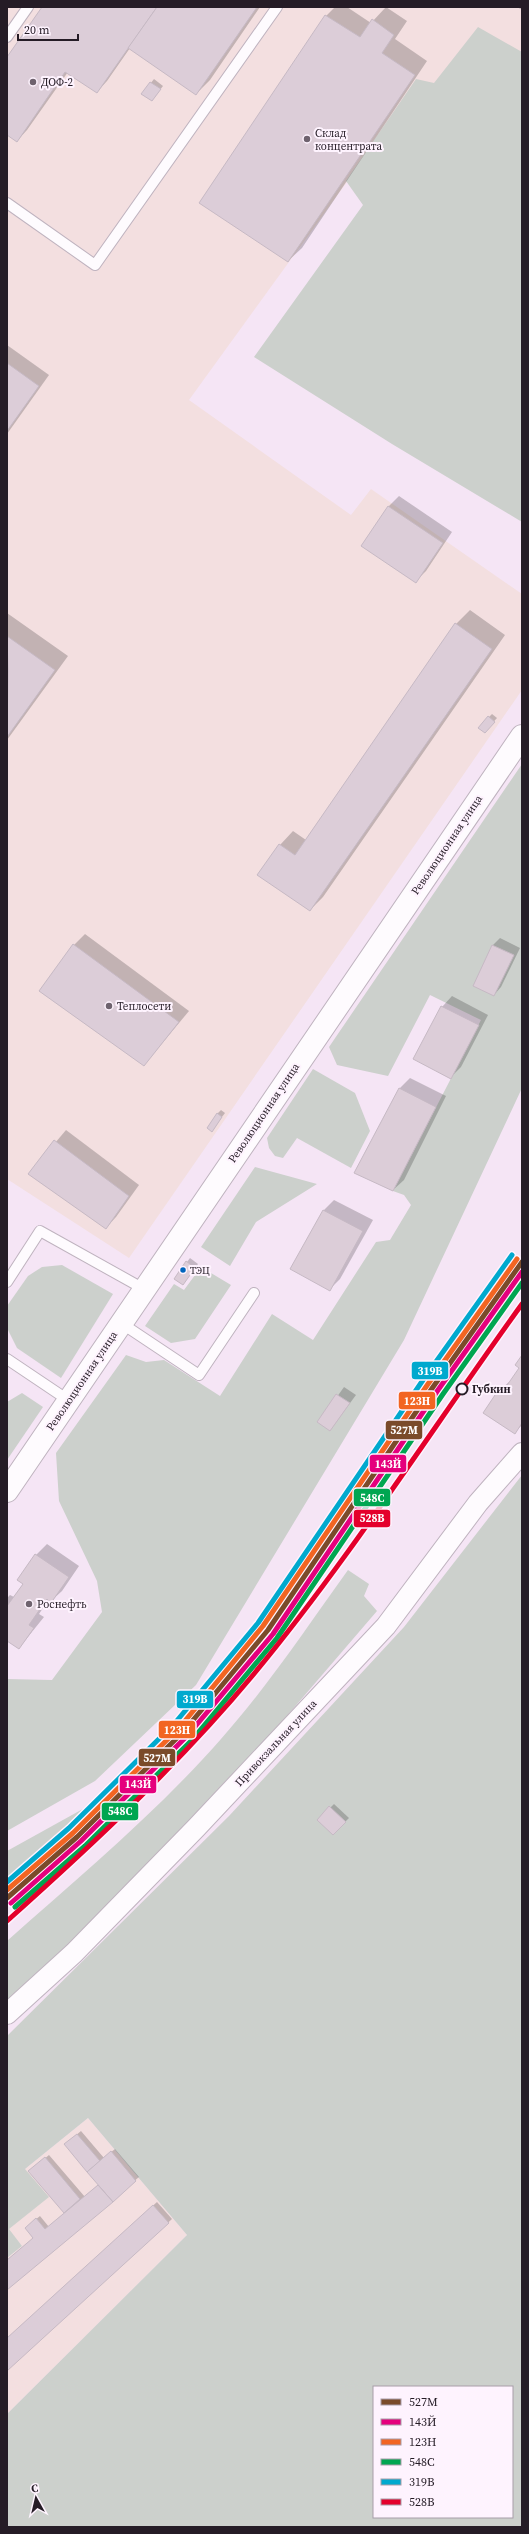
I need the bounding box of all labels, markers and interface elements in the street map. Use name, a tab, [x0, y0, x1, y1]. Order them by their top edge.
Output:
scale bar	[18, 16, 78, 42]
text: 20 m	[24, 22, 50, 38]
place label: ДОФ-2	[41, 75, 74, 90]
marker: ДОФ-2	[28, 77, 38, 87]
place label: Склад концентрата	[315, 126, 383, 154]
marker: Склад концентрата	[302, 134, 312, 144]
street label: Революционная улица	[408, 792, 486, 898]
place label: Теплосети	[117, 999, 171, 1014]
marker: Теплосети	[104, 1001, 114, 1011]
street label: Революционная улица	[225, 1060, 303, 1166]
place label: ТЭЦ	[190, 1264, 210, 1277]
marker: ТЭЦ	[178, 1265, 188, 1275]
street label: Революционная улица	[43, 1328, 121, 1434]
line badge: 319В	[411, 1361, 449, 1380]
text: 319В	[417, 1364, 443, 1379]
marker: Губкин	[455, 1382, 469, 1396]
place label: Губкин	[472, 1382, 511, 1397]
line badge: 123Н	[398, 1391, 436, 1410]
text: 123Н	[404, 1394, 431, 1409]
line badge: 527М	[385, 1420, 423, 1440]
text: 527М	[390, 1423, 418, 1438]
line badge: 143Й	[369, 1454, 407, 1473]
text: 143Й	[375, 1457, 402, 1472]
line badge: 548С	[353, 1488, 391, 1507]
text: 548С	[360, 1491, 385, 1506]
line badge: 528В	[353, 1509, 391, 1528]
text: 528В	[359, 1511, 385, 1526]
place label: Роснефть	[37, 1597, 87, 1612]
marker: Роснефть	[24, 1599, 34, 1609]
line badge: 319В	[176, 1690, 214, 1709]
text: 319В	[182, 1692, 208, 1707]
street label: Привокзальная улица	[232, 1696, 321, 1790]
line badge: 123Н	[158, 1720, 196, 1739]
text: 123Н	[164, 1723, 191, 1738]
line badge: 527М	[138, 1748, 176, 1767]
text: 527М	[143, 1751, 171, 1766]
line badge: 143Й	[119, 1775, 157, 1794]
text: 143Й	[125, 1777, 152, 1792]
line badge: 548С	[101, 1802, 139, 1821]
text: 548С	[108, 1804, 133, 1819]
legend	[373, 2386, 513, 2518]
text: 527М	[409, 2394, 438, 2410]
text: 143Й	[409, 2414, 437, 2430]
text: 123Н	[409, 2434, 436, 2450]
text: 548С	[409, 2454, 435, 2470]
text: 319В	[409, 2474, 435, 2490]
north arrow	[16, 2478, 56, 2518]
text: С	[30, 2481, 39, 2496]
text: 528В	[409, 2494, 435, 2510]

